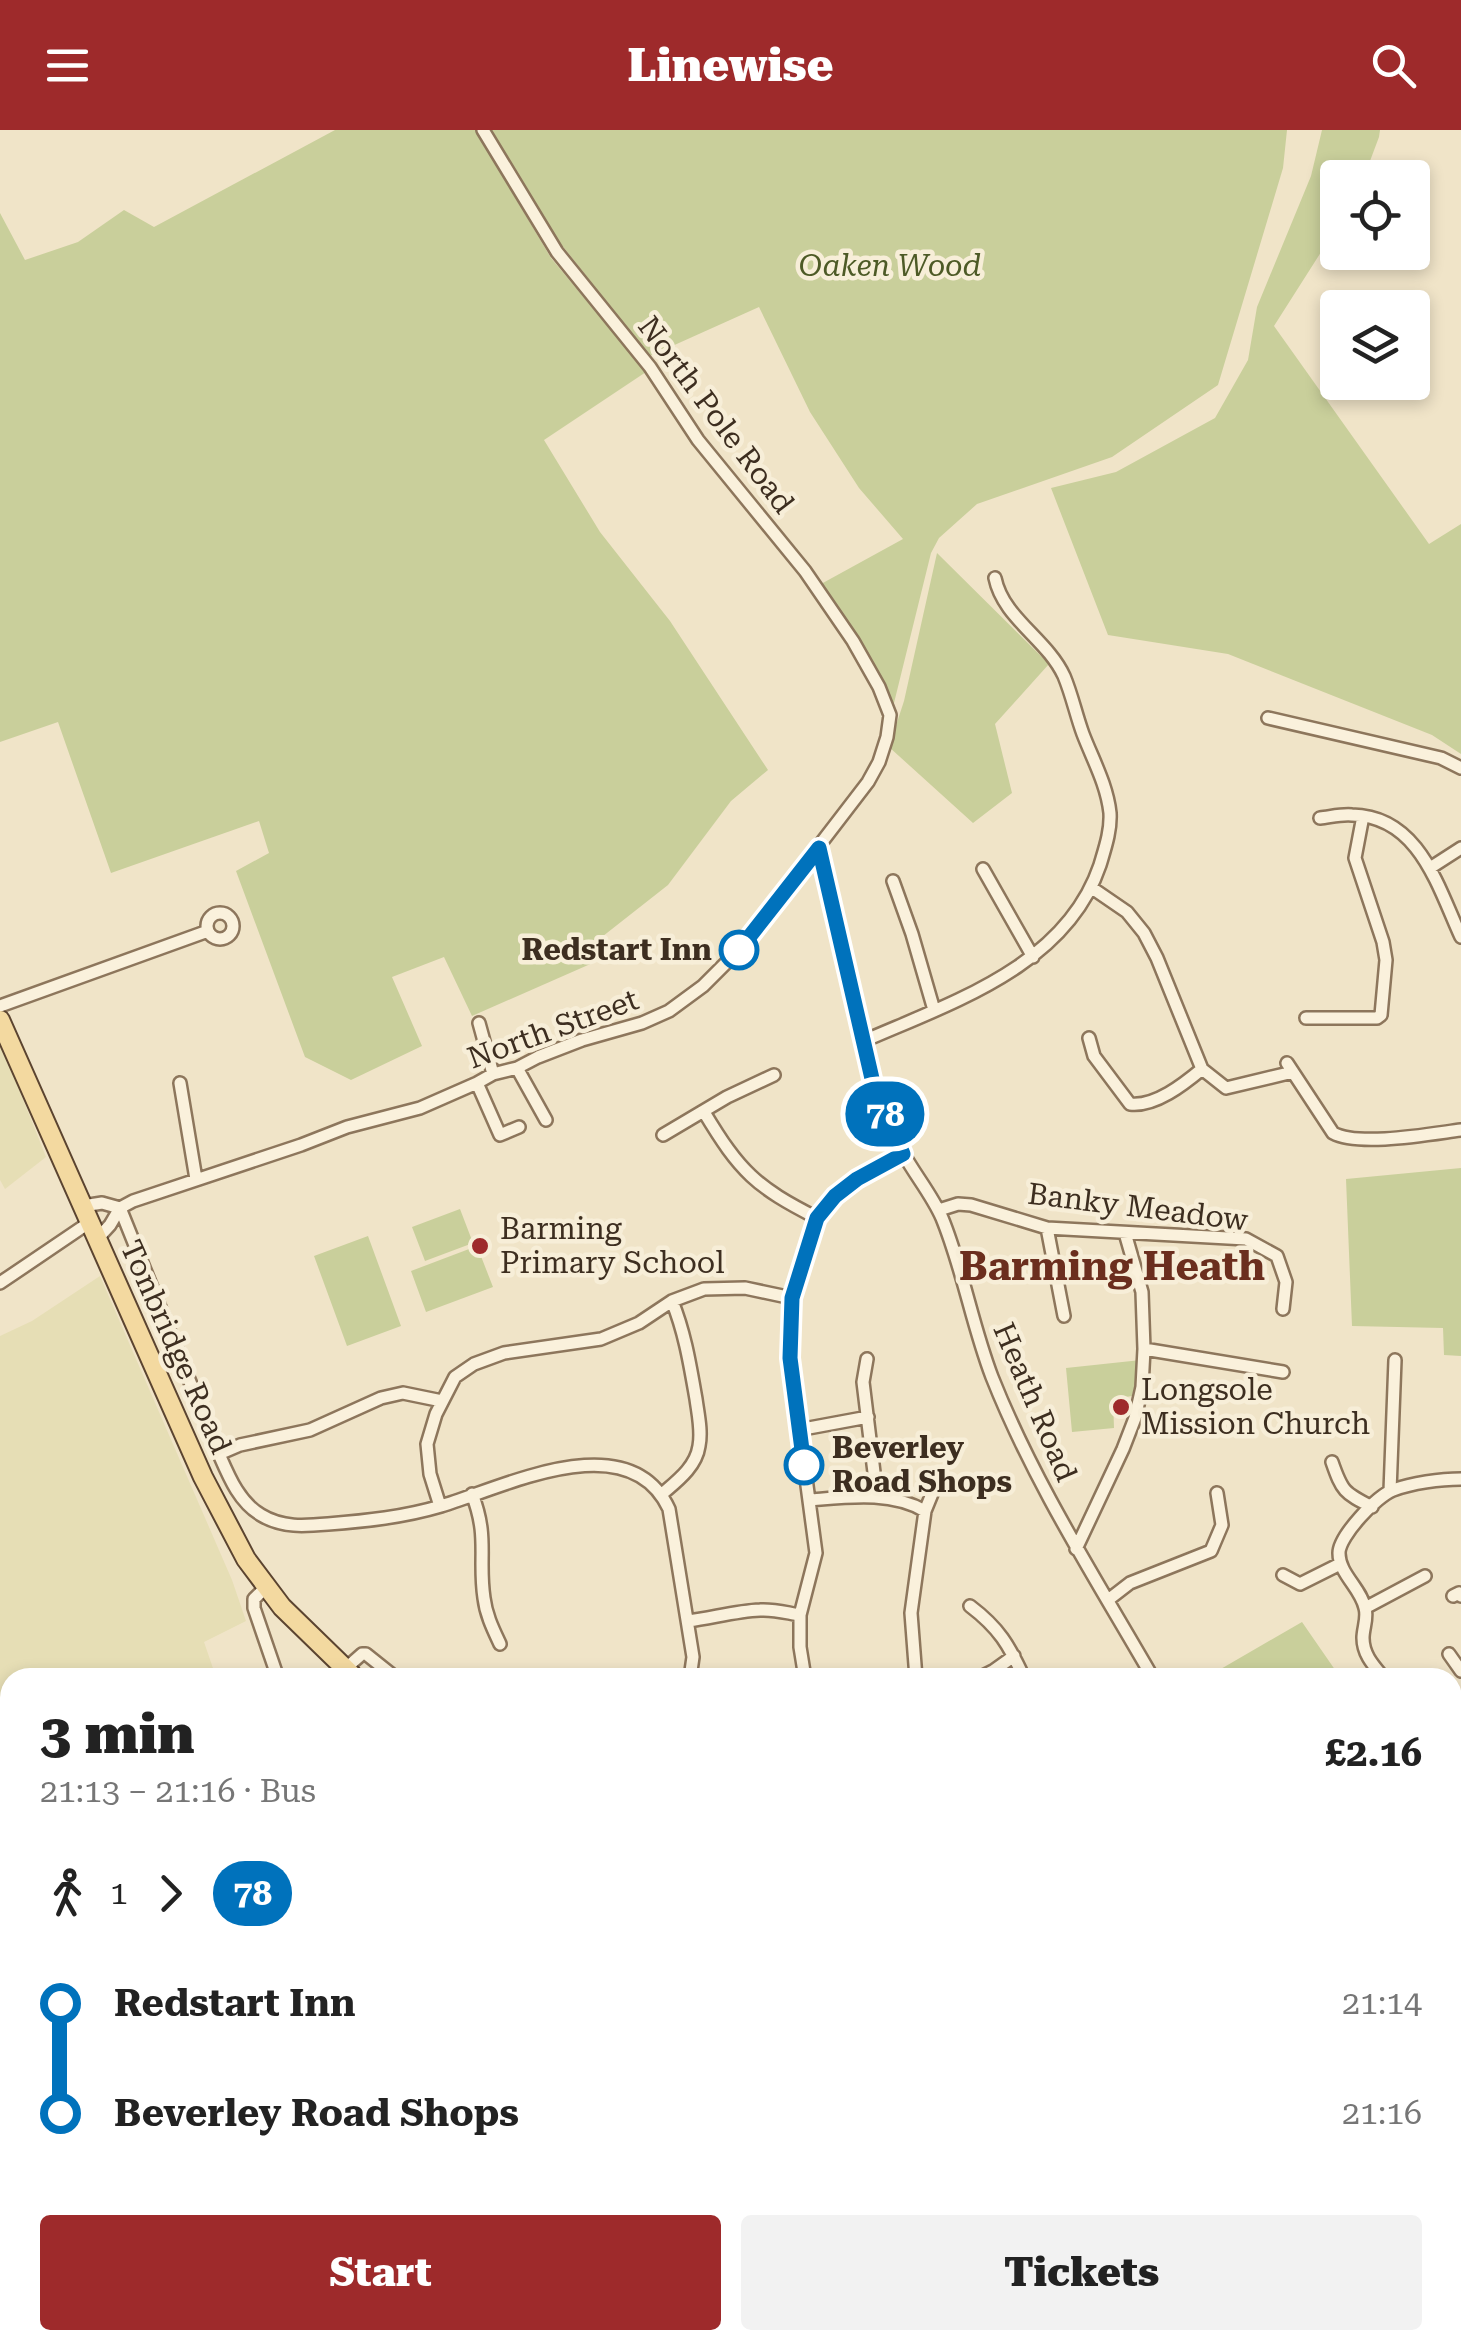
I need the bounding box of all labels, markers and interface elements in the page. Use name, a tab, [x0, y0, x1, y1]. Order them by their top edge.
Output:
icon: menu	[40, 38, 95, 93]
icon: search	[1366, 38, 1421, 93]
text: Linewise	[627, 39, 834, 92]
map controls	[1320, 160, 1430, 400]
button: locate	[1320, 160, 1430, 270]
park label: Oaken Wood	[799, 248, 981, 283]
button: layers	[1320, 290, 1430, 400]
street label: North Pole Road	[631, 309, 802, 520]
marker: Redstart Inn	[720, 931, 758, 969]
place label: Redstart Inn	[521, 932, 712, 967]
street label: North Street	[463, 981, 643, 1076]
line badge: 78	[840, 1082, 930, 1146]
text: 78	[865, 1094, 905, 1135]
street label: Banky Meadow	[1026, 1176, 1250, 1237]
place label: Barming Primary School	[500, 1211, 725, 1280]
street label: Tonbridge Road	[114, 1235, 239, 1459]
marker: Barming Primary School	[469, 1235, 491, 1257]
district label: Barming Heath	[959, 1243, 1265, 1290]
street label: Heath Road	[986, 1317, 1085, 1486]
place label: Longsole Mission Church	[1141, 1372, 1370, 1441]
marker: Longsole Mission Church	[1110, 1396, 1132, 1418]
place label: Beverley Road Shops	[832, 1430, 1012, 1499]
marker: Beverley Road Shops	[785, 1446, 823, 1484]
text: 3 min	[40, 1702, 195, 1766]
text: £2.16	[1325, 1731, 1422, 1775]
text: 21:13 – 21:16 · Bus	[40, 1772, 316, 1810]
icon: walk	[40, 1866, 95, 1921]
icon: forward	[143, 1866, 198, 1921]
text: 78	[233, 1873, 272, 1914]
text: 1	[110, 1874, 128, 1912]
text: Redstart Inn	[114, 1981, 355, 2025]
text: 21:14	[1342, 1984, 1422, 2022]
text: Beverley Road Shops	[114, 2091, 519, 2135]
text: 21:16	[1342, 2094, 1422, 2132]
button: Start	[40, 2215, 721, 2330]
button: Tickets	[741, 2215, 1422, 2330]

